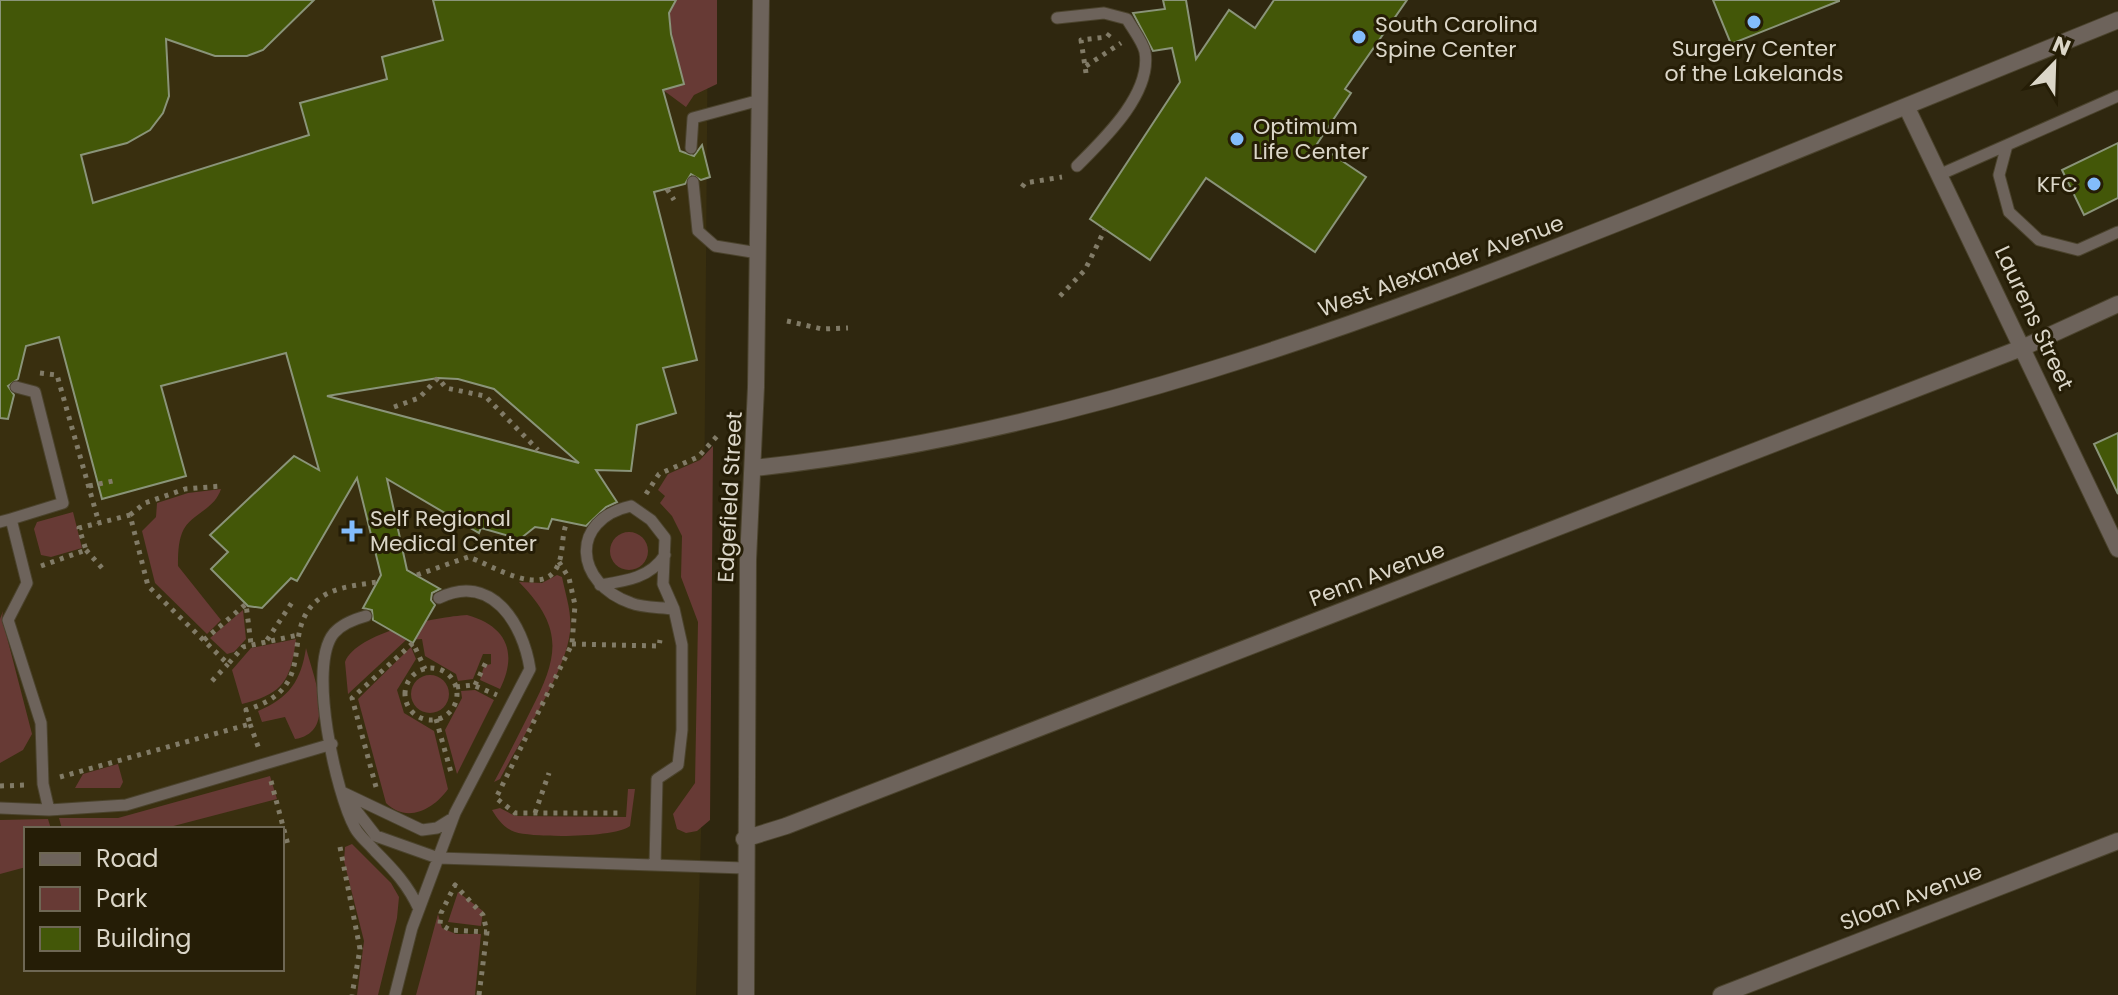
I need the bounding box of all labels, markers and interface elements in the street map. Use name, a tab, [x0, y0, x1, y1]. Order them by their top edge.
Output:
place label: South Carolina Spine Center	[1375, 9, 1538, 65]
marker: Surgery Center of the Lakelands	[1745, 13, 1763, 31]
north arrow	[2014, 24, 2094, 104]
marker: South Carolina Spine Center	[1350, 28, 1368, 46]
text: N	[2048, 29, 2075, 64]
place label: Surgery Center of the Lakelands	[1665, 33, 1843, 89]
place label: Optimum Life Center	[1253, 111, 1369, 167]
marker: Optimum Life Center	[1228, 130, 1246, 148]
place label: KFC	[2037, 169, 2078, 200]
marker: KFC	[2085, 175, 2103, 193]
street label: West Alexander Avenue	[1314, 207, 1568, 325]
street label: Laurens Street	[1987, 241, 2081, 395]
street label: Edgefield Street	[710, 411, 750, 583]
place label: Self Regional Medical Center	[370, 503, 537, 559]
marker: Self Regional Medical Center	[341, 520, 363, 542]
street label: Penn Avenue	[1305, 534, 1449, 614]
legend	[24, 827, 284, 971]
text: Road	[96, 842, 158, 875]
street label: Sloan Avenue	[1835, 856, 1987, 938]
text: Park	[96, 882, 148, 915]
text: Building	[96, 922, 192, 955]

